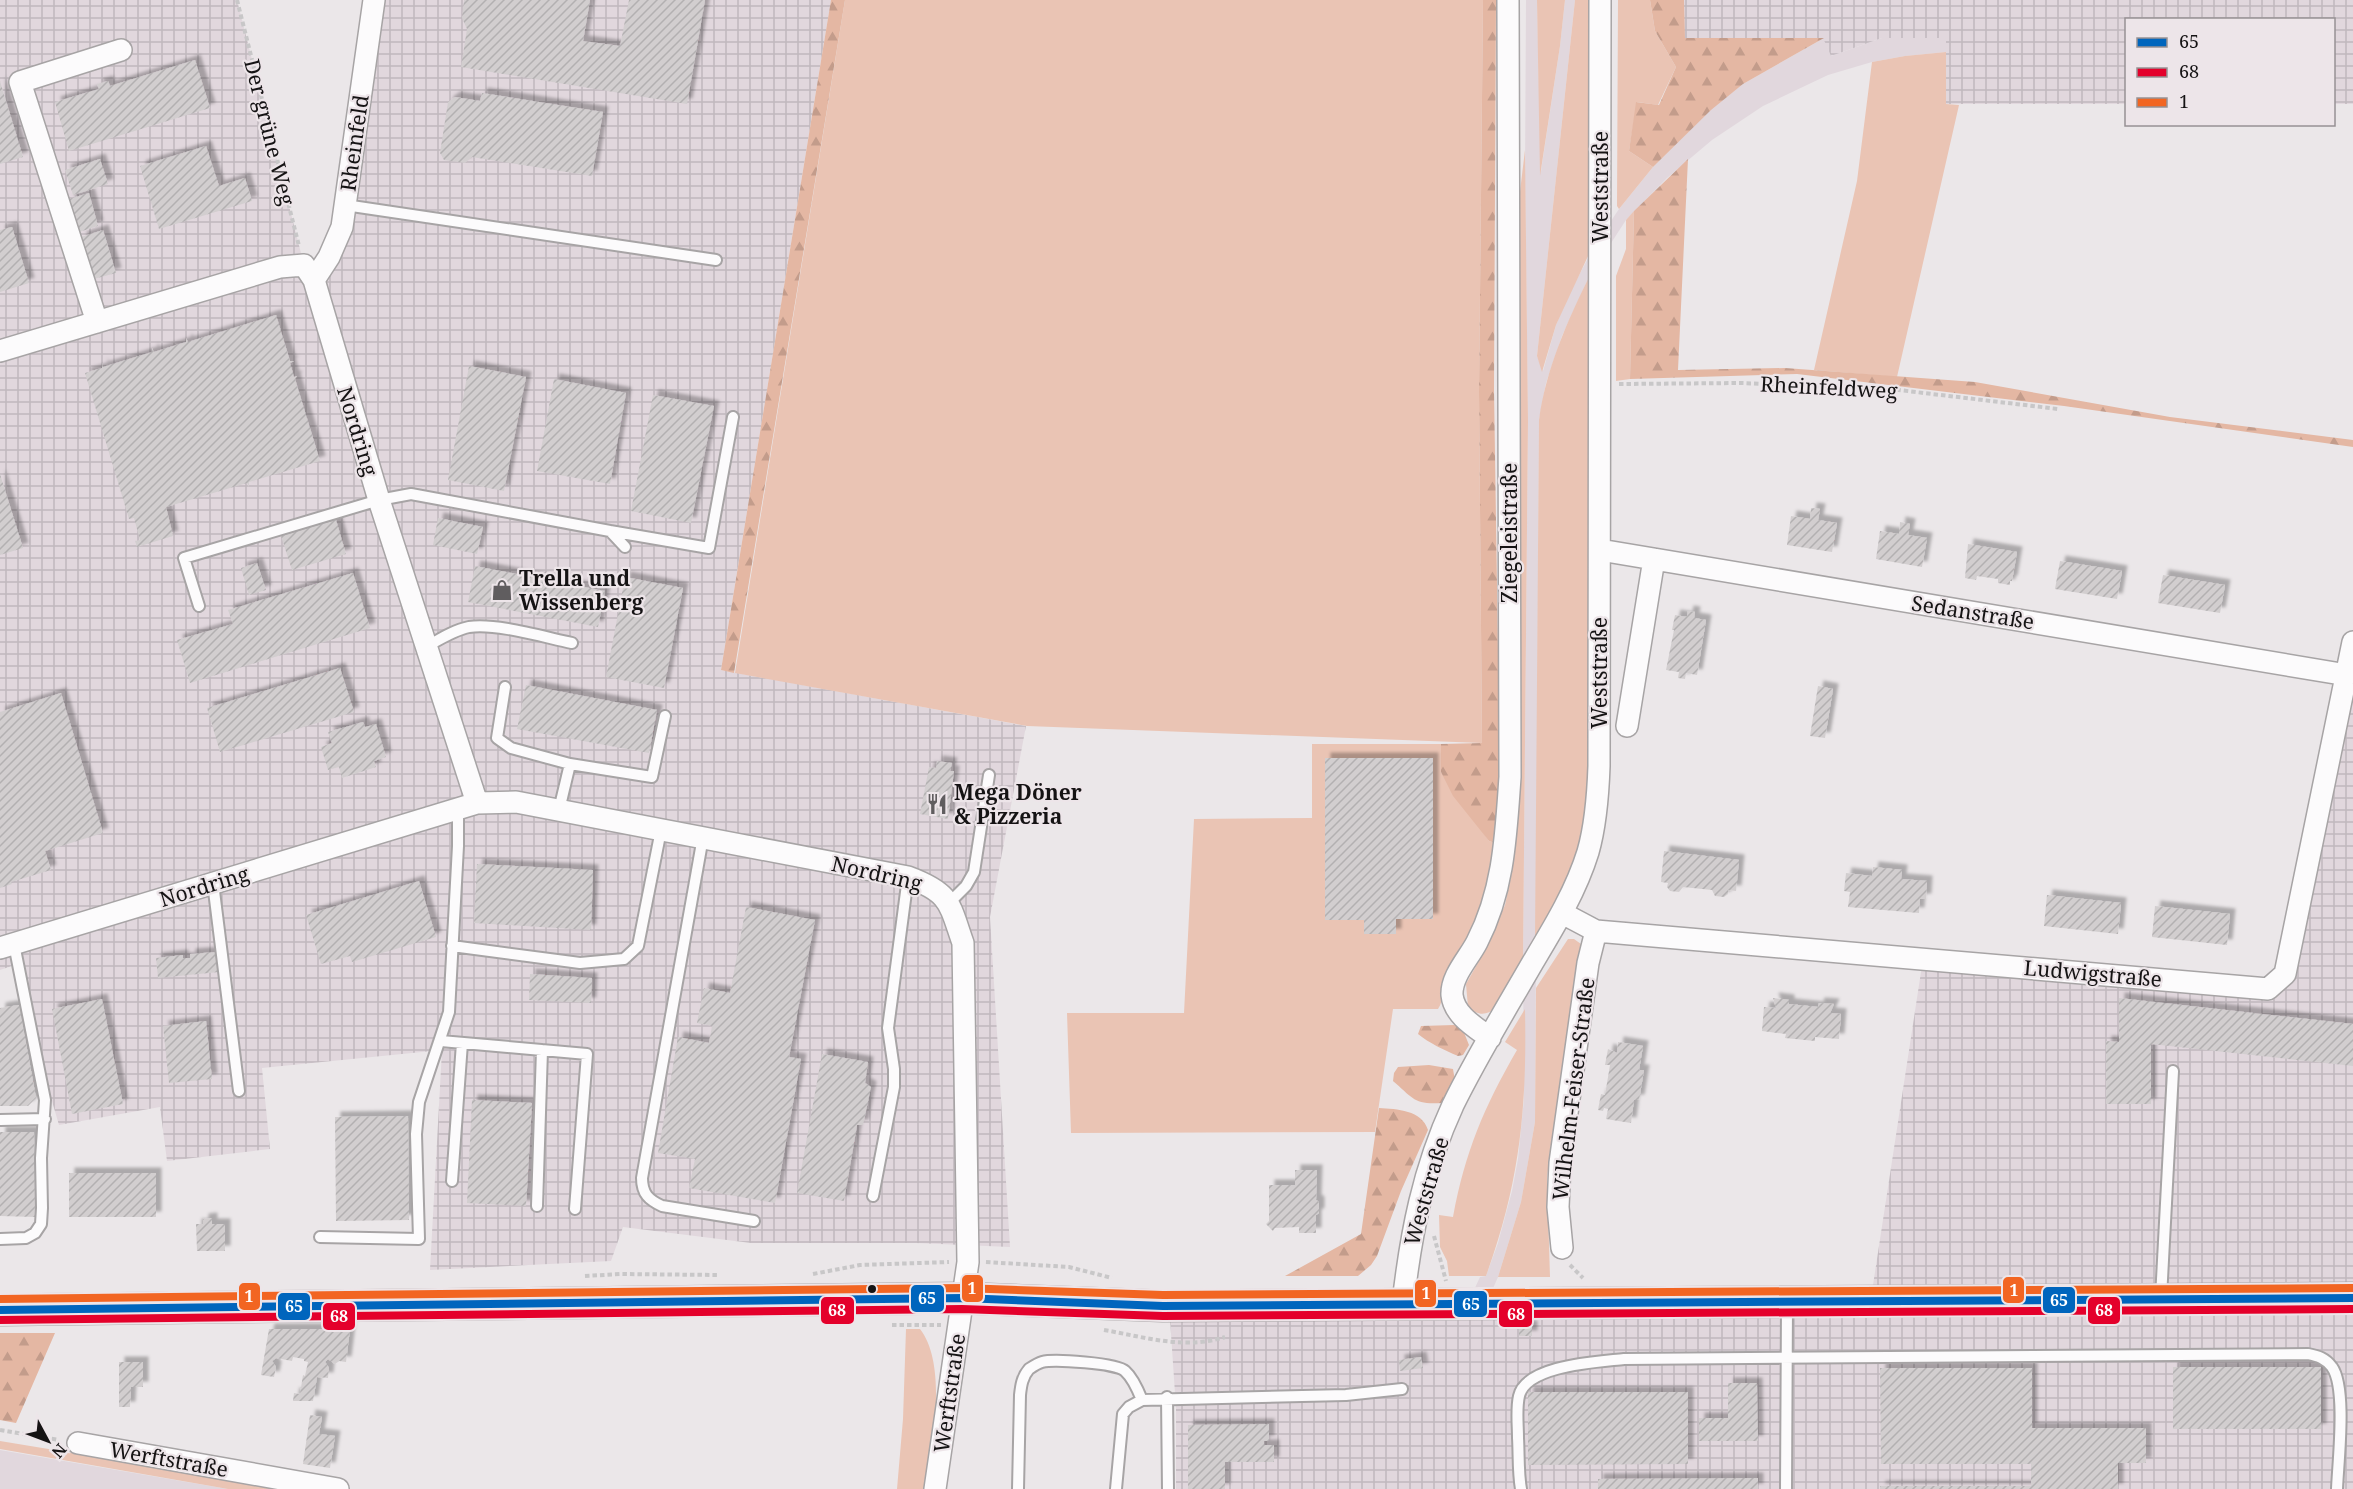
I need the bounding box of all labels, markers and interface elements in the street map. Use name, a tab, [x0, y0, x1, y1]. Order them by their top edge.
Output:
legend	[2125, 18, 2335, 126]
text: 65	[2179, 29, 2199, 53]
street label: Der grüne Weg	[238, 56, 302, 209]
text: 68	[2179, 59, 2199, 83]
text: 1	[2179, 89, 2189, 113]
street label: Rheinfeld	[333, 93, 375, 193]
street label: Weststraße	[1586, 131, 1614, 243]
street label: Rheinfeldweg	[1760, 369, 1899, 405]
street label: Nordring	[331, 383, 385, 480]
street label: Ziegeleistraße	[1495, 463, 1523, 603]
place label: Trella und Wissenberg	[519, 564, 644, 616]
shop icon: Trella und Wissenberg	[490, 578, 514, 602]
street label: Sedanstraße	[1910, 588, 2036, 636]
street label: Weststraße	[1585, 617, 1613, 729]
place label: Mega Döner & Pizzeria	[954, 778, 1082, 830]
restaurant icon: Mega Döner & Pizzeria	[925, 792, 949, 816]
street label: Nordring	[829, 849, 926, 897]
street label: Nordring	[156, 859, 253, 913]
street label: Ludwigstraße	[2023, 953, 2163, 993]
street label: Wilhelm-Feiser-Straße	[1545, 976, 1601, 1202]
street label: Weststraße	[1397, 1133, 1455, 1249]
line badge: 1	[961, 1274, 984, 1303]
line badge: 1	[2002, 1276, 2025, 1304]
text: 1	[967, 1277, 977, 1299]
line badge: 1	[1414, 1279, 1437, 1308]
text: 1	[2009, 1279, 2019, 1301]
line badge: 1	[238, 1282, 261, 1311]
text: 1	[1421, 1282, 1431, 1304]
unlabelled marker	[866, 1283, 878, 1295]
line badge: 65	[910, 1284, 945, 1313]
text: 1	[244, 1285, 254, 1307]
line badge: 65	[2042, 1286, 2076, 1314]
text: 65	[918, 1287, 936, 1309]
text: 65	[2050, 1289, 2068, 1311]
line badge: 65	[1453, 1290, 1488, 1318]
line badge: 65	[277, 1292, 311, 1321]
text: 65	[1462, 1293, 1480, 1315]
text: 65	[285, 1295, 303, 1317]
line badge: 68	[820, 1296, 855, 1325]
line badge: 68	[2087, 1296, 2121, 1325]
text: 68	[828, 1299, 846, 1321]
text: 68	[2095, 1299, 2113, 1321]
line badge: 68	[1498, 1300, 1533, 1328]
line badge: 68	[322, 1302, 356, 1331]
text: 68	[1507, 1303, 1525, 1325]
text: 68	[330, 1305, 348, 1327]
street label: Werftstraße	[927, 1332, 971, 1454]
north arrow	[18, 1411, 78, 1471]
street label: Werftstraße	[107, 1435, 231, 1483]
text: N	[47, 1439, 72, 1463]

